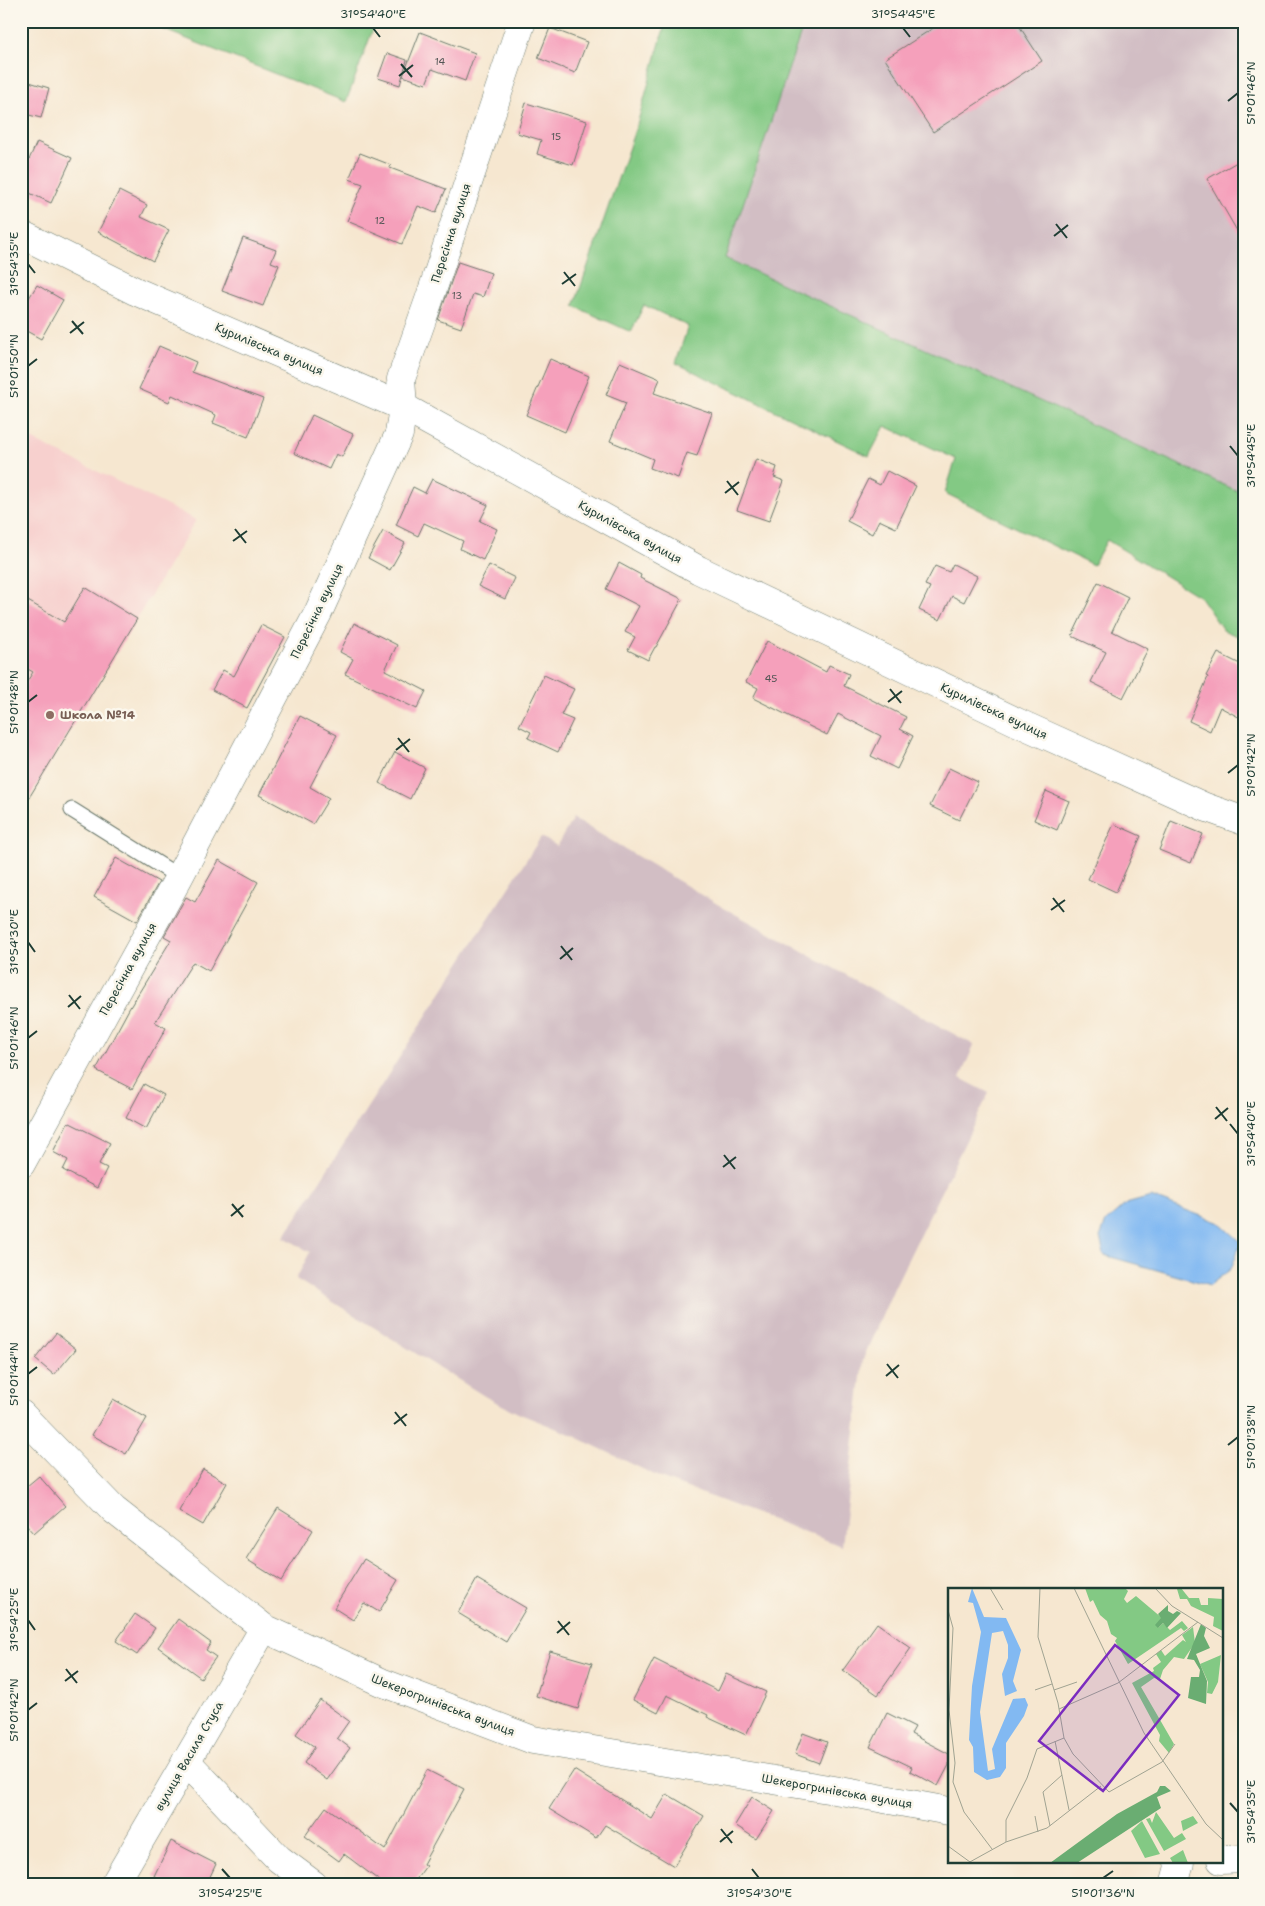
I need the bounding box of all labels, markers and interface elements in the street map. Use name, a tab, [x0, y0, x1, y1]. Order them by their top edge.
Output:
text: 31°54'40"E	[340, 6, 406, 22]
text: 31°54'45"E	[871, 6, 935, 22]
house number: 14	[435, 55, 445, 68]
text: 51°01'46"N	[1243, 61, 1259, 125]
house number: 15	[551, 130, 561, 143]
street label: Пересічна вулиця	[427, 181, 475, 285]
house number: 12	[375, 214, 385, 227]
text: 31°54'35"E	[6, 232, 22, 296]
house number: 13	[452, 289, 462, 302]
street label: Курилівська вулиця	[212, 319, 326, 379]
text: 51°01'50"N	[6, 334, 22, 398]
text: 31°54'45"E	[1243, 424, 1259, 488]
street label: Курилівська вулиця	[575, 497, 685, 567]
street label: Пересічна вулиця	[287, 561, 347, 661]
text: 51°01'48"N	[6, 670, 22, 734]
house number: 45	[765, 672, 777, 685]
street label: Курилівська вулиця	[938, 679, 1050, 743]
place label: Школа №14	[60, 707, 136, 723]
marker: Школа №14	[44, 709, 56, 721]
text: 51°01'42"N	[1243, 733, 1259, 797]
text: 31°54'30"E	[6, 909, 22, 975]
street label: Пересічна вулиця	[96, 920, 160, 1018]
text: 51°01'46"N	[6, 1006, 22, 1070]
text: 31°54'40"E	[1243, 1101, 1259, 1167]
text: 51°01'44"N	[6, 1342, 22, 1406]
text: 51°01'38"N	[1243, 1405, 1259, 1469]
text: 31°54'25"E	[6, 1588, 22, 1652]
inset map	[948, 1588, 1222, 1864]
street label: Шекерогринівська вулиця	[369, 1670, 517, 1740]
text: 51°01'42"N	[6, 1678, 22, 1742]
street label: вулиця Василя Стуса	[151, 1698, 227, 1814]
street label: Шекерогринівська вулиця	[760, 1770, 914, 1812]
text: 31°54'35"E	[1243, 1780, 1259, 1844]
text: 31°54'25"E	[198, 1885, 262, 1901]
text: 31°54'30"E	[726, 1885, 792, 1901]
text: 51°01'36"N	[1071, 1885, 1135, 1901]

